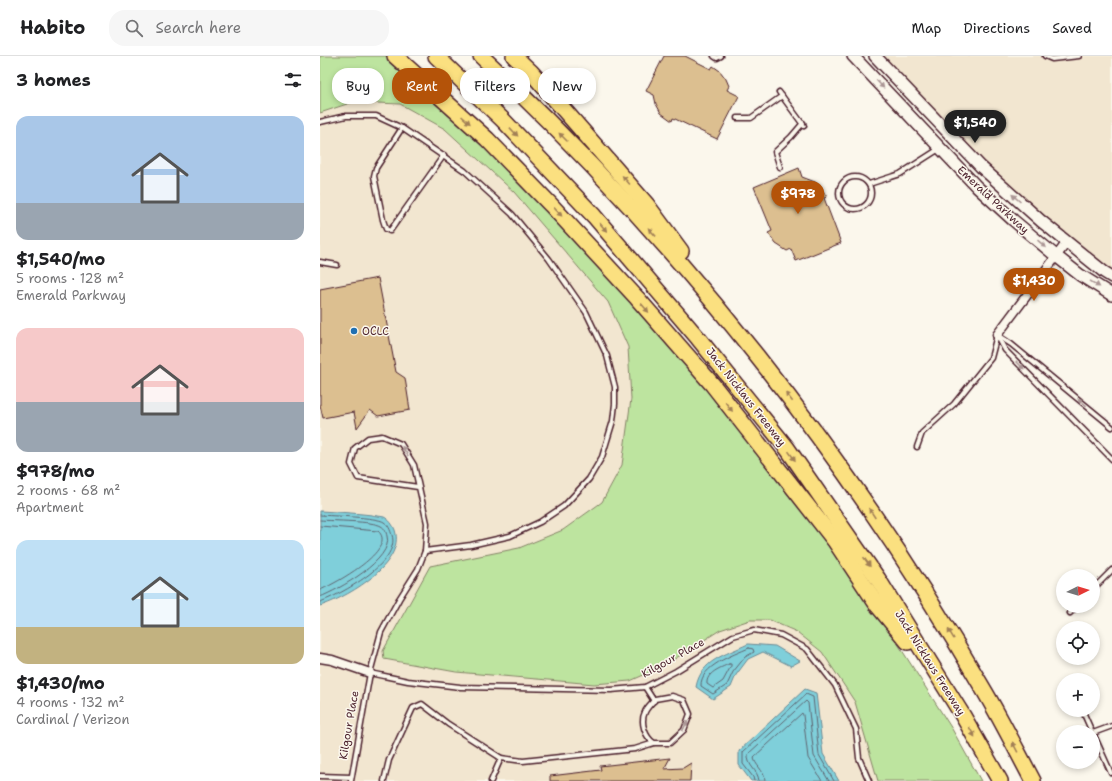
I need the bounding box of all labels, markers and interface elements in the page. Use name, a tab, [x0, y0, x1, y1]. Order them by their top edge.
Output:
search box	[109, 10, 389, 46]
text: Habito	[20, 15, 85, 40]
icon: search	[123, 17, 145, 39]
text: Search here	[155, 18, 241, 38]
text: Map	[912, 19, 942, 37]
text: Directions	[964, 19, 1030, 37]
text: Saved	[1052, 19, 1092, 37]
chip: Buy	[332, 68, 384, 104]
chip: Rent	[392, 68, 452, 104]
chip: Filters	[460, 68, 530, 104]
chip: New	[538, 68, 596, 104]
text: 3 homes	[16, 69, 91, 91]
icon: filters	[282, 69, 304, 91]
one-way arrow	[875, 79, 885, 89]
pin: $1,540	[942, 110, 1008, 144]
text: $1,540	[953, 114, 997, 131]
one-way arrow	[461, 115, 471, 124]
one-way arrow	[509, 127, 518, 136]
one-way arrow	[558, 132, 568, 141]
icon: home	[124, 142, 196, 214]
street label: Emerald Parkway	[954, 163, 1032, 237]
one-way arrow	[622, 175, 631, 186]
pin: $978	[774, 181, 822, 215]
text: $978	[780, 185, 816, 202]
one-way arrow	[1011, 193, 1021, 203]
one-way arrow	[553, 207, 562, 217]
one-way arrow	[598, 221, 607, 232]
one-way arrow	[648, 227, 657, 236]
one-way arrow	[1037, 240, 1048, 249]
text: $1,540/mo	[16, 248, 105, 270]
pin: $1,430	[1001, 268, 1067, 302]
text: 5 rooms · 128 m²	[16, 270, 124, 287]
text: $1,430	[1012, 272, 1056, 289]
one-way arrow	[1089, 281, 1101, 288]
text: Emerald Parkway	[16, 287, 126, 304]
one-way arrow	[641, 302, 650, 313]
place label: OCLC	[362, 324, 389, 339]
marker: OCLC	[349, 326, 359, 336]
street label: Jack Nicklaus Freeway	[703, 344, 789, 450]
icon: home	[124, 354, 196, 426]
one-way arrow	[1015, 361, 1025, 370]
one-way arrow	[785, 392, 793, 402]
one-way arrow	[1077, 398, 1087, 407]
one-way arrow	[725, 401, 734, 412]
one-way arrow	[401, 446, 409, 456]
one-way arrow	[788, 451, 796, 461]
text: $978/mo	[16, 460, 95, 482]
text: 2 rooms · 68 m²	[16, 482, 120, 499]
text: Apartment	[16, 499, 84, 516]
one-way arrow	[868, 508, 876, 518]
one-way arrow	[863, 557, 871, 568]
icon: home	[124, 566, 196, 638]
north arrow	[1056, 569, 1100, 613]
map controls	[1056, 569, 1100, 769]
street label: Jack Nicklaus Freeway	[891, 607, 969, 719]
button: locate	[1056, 621, 1100, 665]
one-way arrow	[947, 628, 954, 640]
street label: Kilgour Place	[639, 635, 707, 681]
text: $1,430/mo	[16, 672, 105, 694]
button: +	[1056, 673, 1100, 717]
street label: Kilgour Place	[336, 689, 362, 761]
text: 4 rooms · 132 m²	[16, 694, 125, 711]
text: Cardinal / Verizon	[16, 711, 129, 728]
one-way arrow	[682, 720, 688, 732]
button: −	[1056, 725, 1100, 769]
one-way arrow	[969, 727, 976, 738]
one-way arrow	[1012, 741, 1018, 752]

